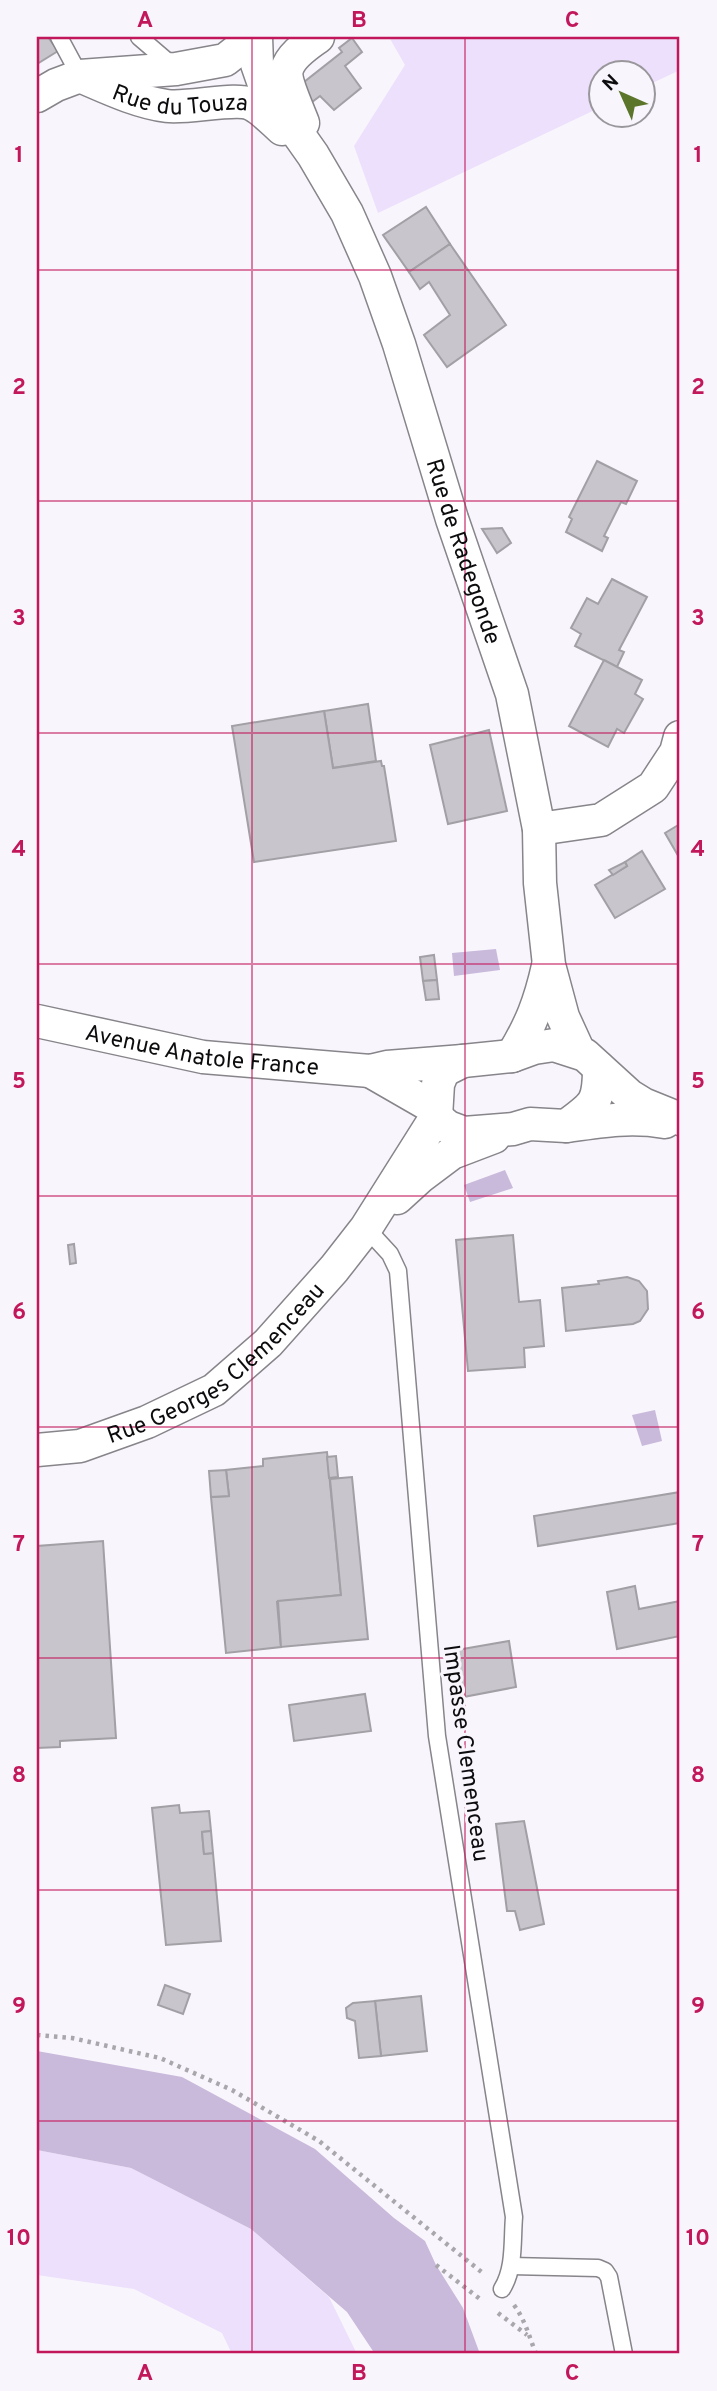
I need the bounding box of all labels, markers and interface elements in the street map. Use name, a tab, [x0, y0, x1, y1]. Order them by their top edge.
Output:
text: A	[137, 7, 153, 36]
text: B	[351, 7, 367, 36]
text: C	[565, 7, 579, 36]
north arrow	[588, 60, 658, 130]
text: N	[598, 70, 625, 97]
street label: Rue du Touza	[107, 79, 249, 124]
text: 1	[14, 142, 24, 171]
text: 1	[693, 142, 703, 171]
text: 2	[12, 374, 26, 403]
text: 2	[691, 374, 705, 403]
street label: Rue de Radegonde	[418, 456, 506, 649]
text: 3	[12, 605, 26, 634]
text: 3	[691, 605, 705, 634]
text: 4	[12, 836, 26, 865]
text: 4	[691, 836, 705, 865]
street label: Avenue Anatole France	[82, 1020, 320, 1084]
text: 5	[12, 1068, 26, 1097]
text: 5	[691, 1068, 705, 1097]
street label: Rue Georges Clemenceau	[104, 1277, 332, 1452]
text: 6	[12, 1299, 26, 1328]
text: 6	[691, 1299, 705, 1328]
text: 7	[13, 1531, 25, 1560]
text: 7	[692, 1531, 704, 1560]
street label: Impasse Clemenceau	[435, 1643, 494, 1864]
text: 8	[12, 1762, 26, 1791]
text: 8	[691, 1762, 705, 1791]
text: 9	[12, 1993, 26, 2022]
text: 9	[691, 1993, 705, 2022]
text: 10	[7, 2225, 31, 2254]
text: 10	[686, 2225, 710, 2254]
text: A	[137, 2360, 153, 2389]
text: B	[351, 2360, 367, 2389]
text: C	[565, 2360, 579, 2389]

